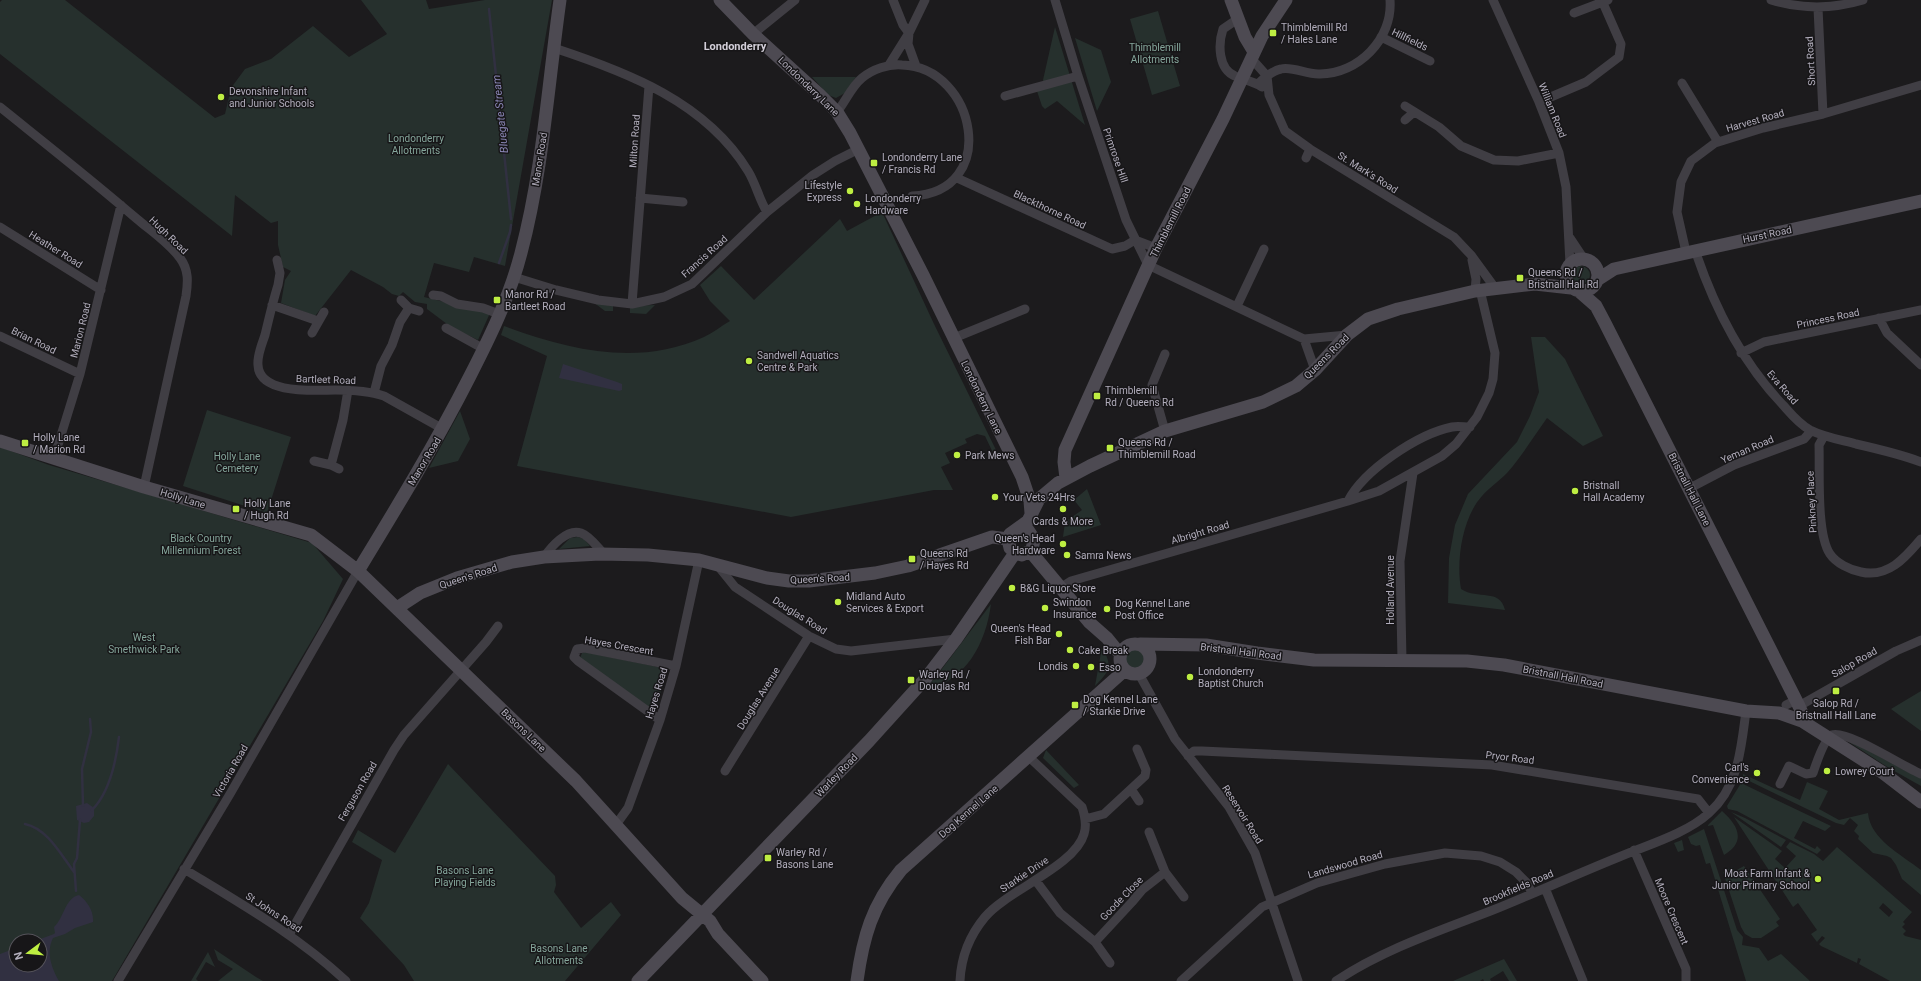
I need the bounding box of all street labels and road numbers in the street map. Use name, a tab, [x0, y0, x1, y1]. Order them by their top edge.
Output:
street label: Hillfields	[1390, 26, 1430, 53]
street label: Short Road	[1804, 36, 1817, 86]
street label: Londonderry Lane	[776, 55, 841, 118]
street label: William Road	[1537, 81, 1569, 139]
street label: Harvest Road	[1725, 107, 1785, 134]
street label: Milton Road	[627, 114, 642, 168]
street label: Primrose Hill	[1101, 126, 1130, 184]
street label: Manor Road	[530, 131, 549, 187]
street label: St. Mark's Road	[1336, 150, 1400, 195]
street label: Thimblemill Road	[1148, 185, 1193, 259]
street label: Blackthorne Road	[1012, 188, 1088, 231]
street label: Hugh Road	[147, 214, 190, 256]
street label: Hurst Road	[1742, 224, 1793, 245]
street label: Heather Road	[27, 229, 84, 270]
street label: Francis Road	[679, 233, 729, 280]
street label: Marion Road	[68, 301, 93, 359]
street label: Princess Road	[1796, 306, 1861, 331]
street label: Brian Road	[10, 325, 58, 356]
street label: Queens Road	[1302, 332, 1351, 381]
street label: Londonderry Lane	[959, 359, 1004, 436]
street label: Eva Road	[1765, 368, 1800, 406]
street label: Bartleet Road	[296, 373, 356, 386]
street label: Yeman Road	[1719, 433, 1775, 465]
street label: Manor Road	[406, 435, 443, 487]
street label: Bristnall Hall Lane	[1666, 451, 1713, 528]
street label: Pinkney Place	[1804, 471, 1819, 533]
street label: Holly Lane	[159, 486, 207, 511]
street label: Albright Road	[1170, 519, 1231, 546]
street label: Holland Avenue	[1385, 555, 1396, 625]
street label: Queen's Road	[438, 562, 498, 591]
street label: Queen's Road	[790, 571, 850, 586]
street label: Douglas Road	[771, 594, 829, 636]
street label: Hayes Crescent	[584, 634, 654, 657]
street label: Bristnall Hall Road	[1200, 641, 1282, 662]
street label: Salop Road	[1830, 645, 1879, 680]
street label: Bristnall Hall Road	[1522, 663, 1604, 690]
street label: Douglas Avenue	[735, 665, 782, 732]
street label: Hayes Road	[643, 666, 669, 720]
street label: Basons Lane	[499, 706, 548, 754]
street label: Victoria Road	[211, 743, 250, 800]
street label: Pryor Road	[1485, 749, 1535, 766]
street label: Warley Road	[813, 752, 860, 799]
street label: Ferguson Road	[336, 760, 379, 823]
street label: Dog Kennel Lane	[937, 783, 1000, 840]
street label: Reservoir Road	[1220, 783, 1265, 846]
street label: Landswood Road	[1307, 849, 1384, 880]
street label: Starkie Drive	[998, 854, 1050, 895]
street label: Brookfields Road	[1481, 868, 1555, 907]
street label: Goode Close	[1098, 874, 1145, 923]
street label: Moore Crescent	[1653, 876, 1690, 946]
street label: St Johns Road	[244, 890, 304, 935]

